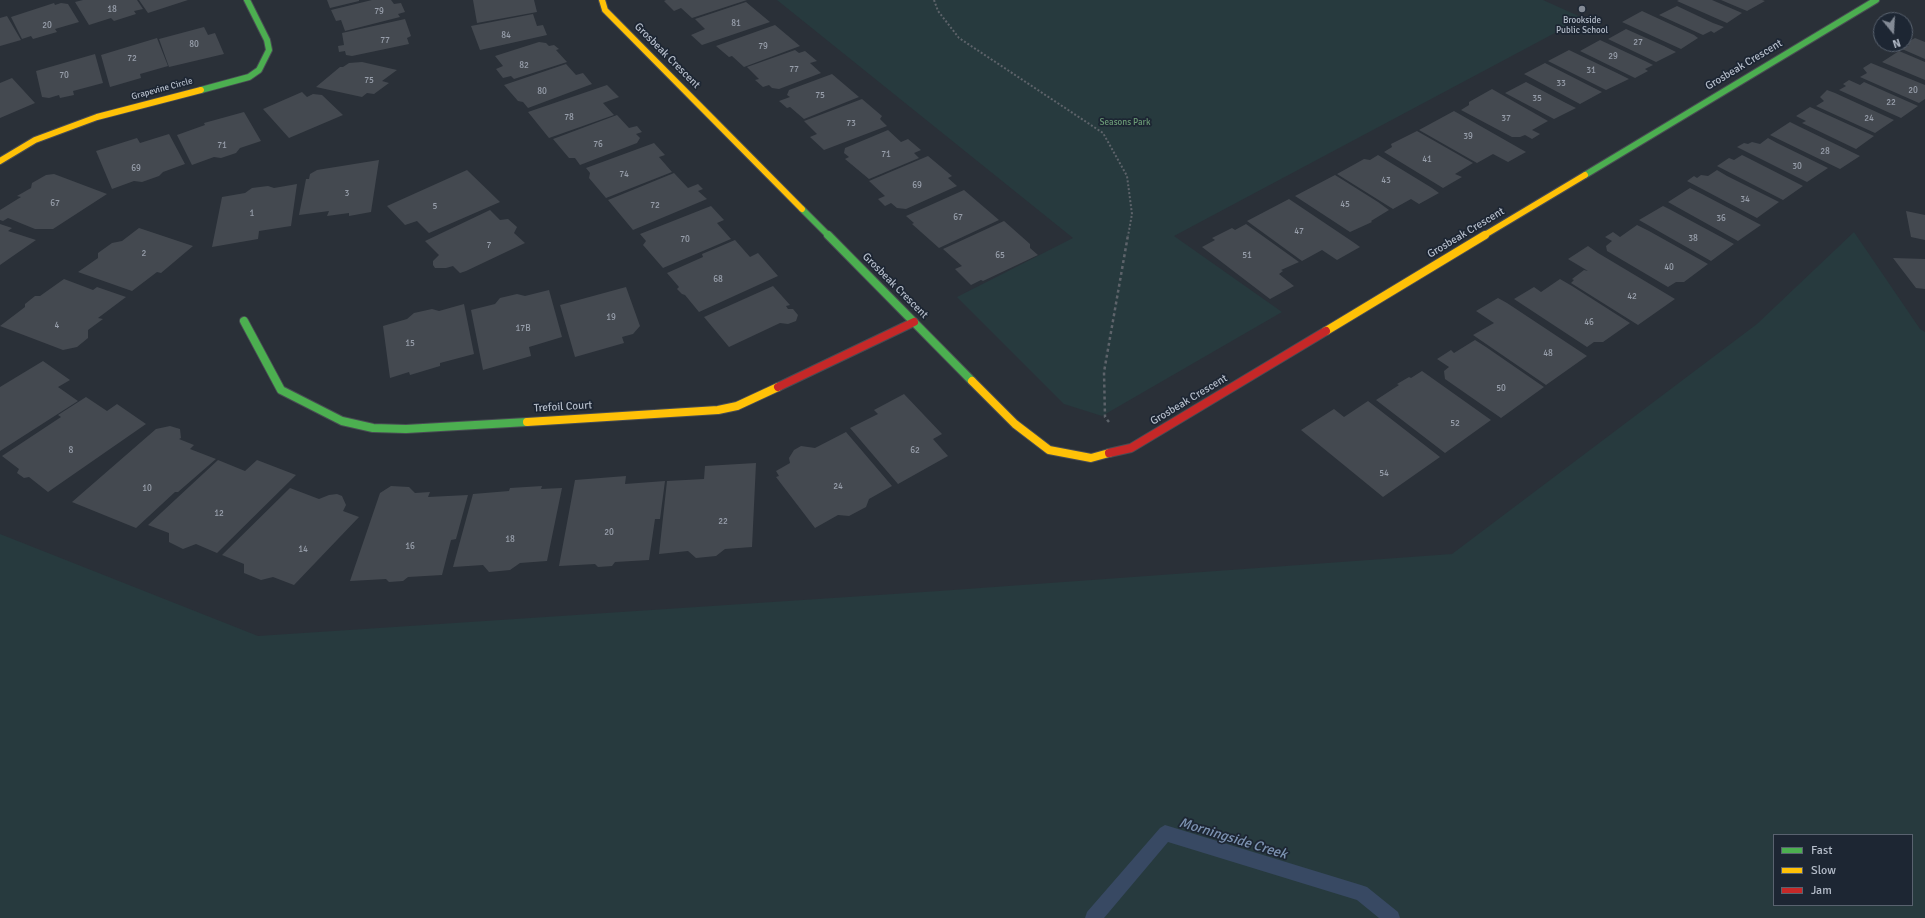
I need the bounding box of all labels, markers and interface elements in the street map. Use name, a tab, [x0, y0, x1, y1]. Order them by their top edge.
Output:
marker: Brookside Public School	[1577, 4, 1587, 14]
house number: 18	[107, 5, 117, 15]
house number: 79	[374, 7, 384, 17]
north arrow	[1873, 12, 1913, 52]
place label: Brookside Public School	[1556, 16, 1608, 37]
house number: 81	[731, 19, 741, 29]
street label: Grosbeak Crescent	[631, 20, 703, 92]
house number: 20	[42, 21, 52, 31]
house number: 84	[501, 31, 511, 41]
house number: 77	[380, 36, 390, 46]
text: N	[1891, 36, 1902, 50]
street label: Grosbeak Crescent	[1703, 37, 1785, 93]
house number: 27	[1633, 38, 1643, 48]
house number: 80	[189, 40, 199, 50]
house number: 79	[758, 42, 768, 52]
house number: 29	[1608, 52, 1618, 62]
house number: 72	[127, 54, 137, 64]
house number: 82	[519, 61, 529, 71]
house number: 77	[789, 65, 799, 75]
house number: 31	[1586, 66, 1596, 76]
house number: 70	[59, 71, 69, 81]
street label: Grapevine Circle	[130, 76, 194, 102]
house number: 75	[364, 76, 374, 86]
house number: 33	[1556, 79, 1566, 89]
house number: 20	[1908, 86, 1918, 96]
house number: 80	[537, 87, 547, 97]
house number: 75	[815, 91, 825, 101]
house number: 35	[1532, 94, 1542, 104]
house number: 22	[1886, 98, 1896, 108]
house number: 78	[564, 113, 574, 123]
house number: 37	[1501, 114, 1511, 124]
house number: 24	[1864, 114, 1874, 124]
park label: Seasons Park	[1100, 118, 1150, 128]
house number: 73	[846, 119, 856, 129]
house number: 39	[1463, 132, 1473, 142]
house number: 76	[593, 140, 603, 150]
house number: 71	[217, 141, 227, 151]
house number: 28	[1820, 147, 1830, 157]
house number: 71	[881, 150, 891, 160]
house number: 41	[1422, 155, 1432, 165]
house number: 30	[1792, 162, 1802, 172]
house number: 69	[131, 164, 141, 174]
house number: 74	[619, 170, 629, 180]
house number: 43	[1381, 176, 1391, 186]
house number: 69	[912, 181, 922, 191]
house number: 3	[345, 189, 349, 199]
house number: 34	[1740, 195, 1750, 205]
house number: 67	[50, 199, 60, 209]
house number: 45	[1340, 200, 1350, 210]
house number: 72	[650, 201, 660, 211]
house number: 5	[433, 202, 437, 212]
street label: Grosbeak Crescent	[1425, 205, 1507, 261]
house number: 1	[250, 209, 254, 219]
house number: 67	[953, 213, 963, 223]
house number: 36	[1716, 214, 1726, 224]
house number: 47	[1294, 227, 1304, 237]
house number: 38	[1688, 234, 1698, 244]
house number: 70	[680, 235, 690, 245]
house number: 7	[487, 241, 491, 251]
house number: 2	[142, 249, 146, 259]
street label: Grosbeak Crescent	[859, 250, 931, 322]
house number: 65	[995, 251, 1005, 261]
house number: 51	[1242, 251, 1252, 261]
house number: 40	[1664, 263, 1674, 273]
house number: 68	[713, 275, 723, 285]
house number: 42	[1627, 292, 1637, 302]
house number: 19	[606, 313, 616, 323]
house number: 46	[1584, 318, 1594, 328]
house number: 4	[55, 321, 59, 331]
house number: 17B	[515, 324, 531, 334]
house number: 15	[405, 339, 415, 349]
house number: 48	[1543, 349, 1553, 359]
street label: Grosbeak Crescent	[1148, 372, 1230, 428]
house number: 50	[1496, 384, 1506, 394]
street label: Trefoil Court	[533, 399, 593, 415]
house number: 52	[1450, 419, 1460, 429]
house number: 8	[69, 446, 73, 456]
house number: 62	[910, 446, 920, 456]
house number: 54	[1379, 469, 1389, 479]
house number: 24	[833, 482, 843, 492]
house number: 10	[142, 484, 152, 494]
house number: 12	[214, 509, 224, 519]
house number: 22	[718, 517, 728, 527]
house number: 20	[604, 528, 614, 538]
house number: 18	[505, 535, 515, 545]
house number: 16	[405, 542, 415, 552]
house number: 14	[298, 545, 308, 555]
water label: Morningside Creek	[1177, 815, 1289, 863]
legend	[1773, 834, 1913, 906]
text: Fast	[1811, 843, 1832, 858]
text: Slow	[1811, 863, 1836, 878]
text: Jam	[1811, 883, 1832, 898]

